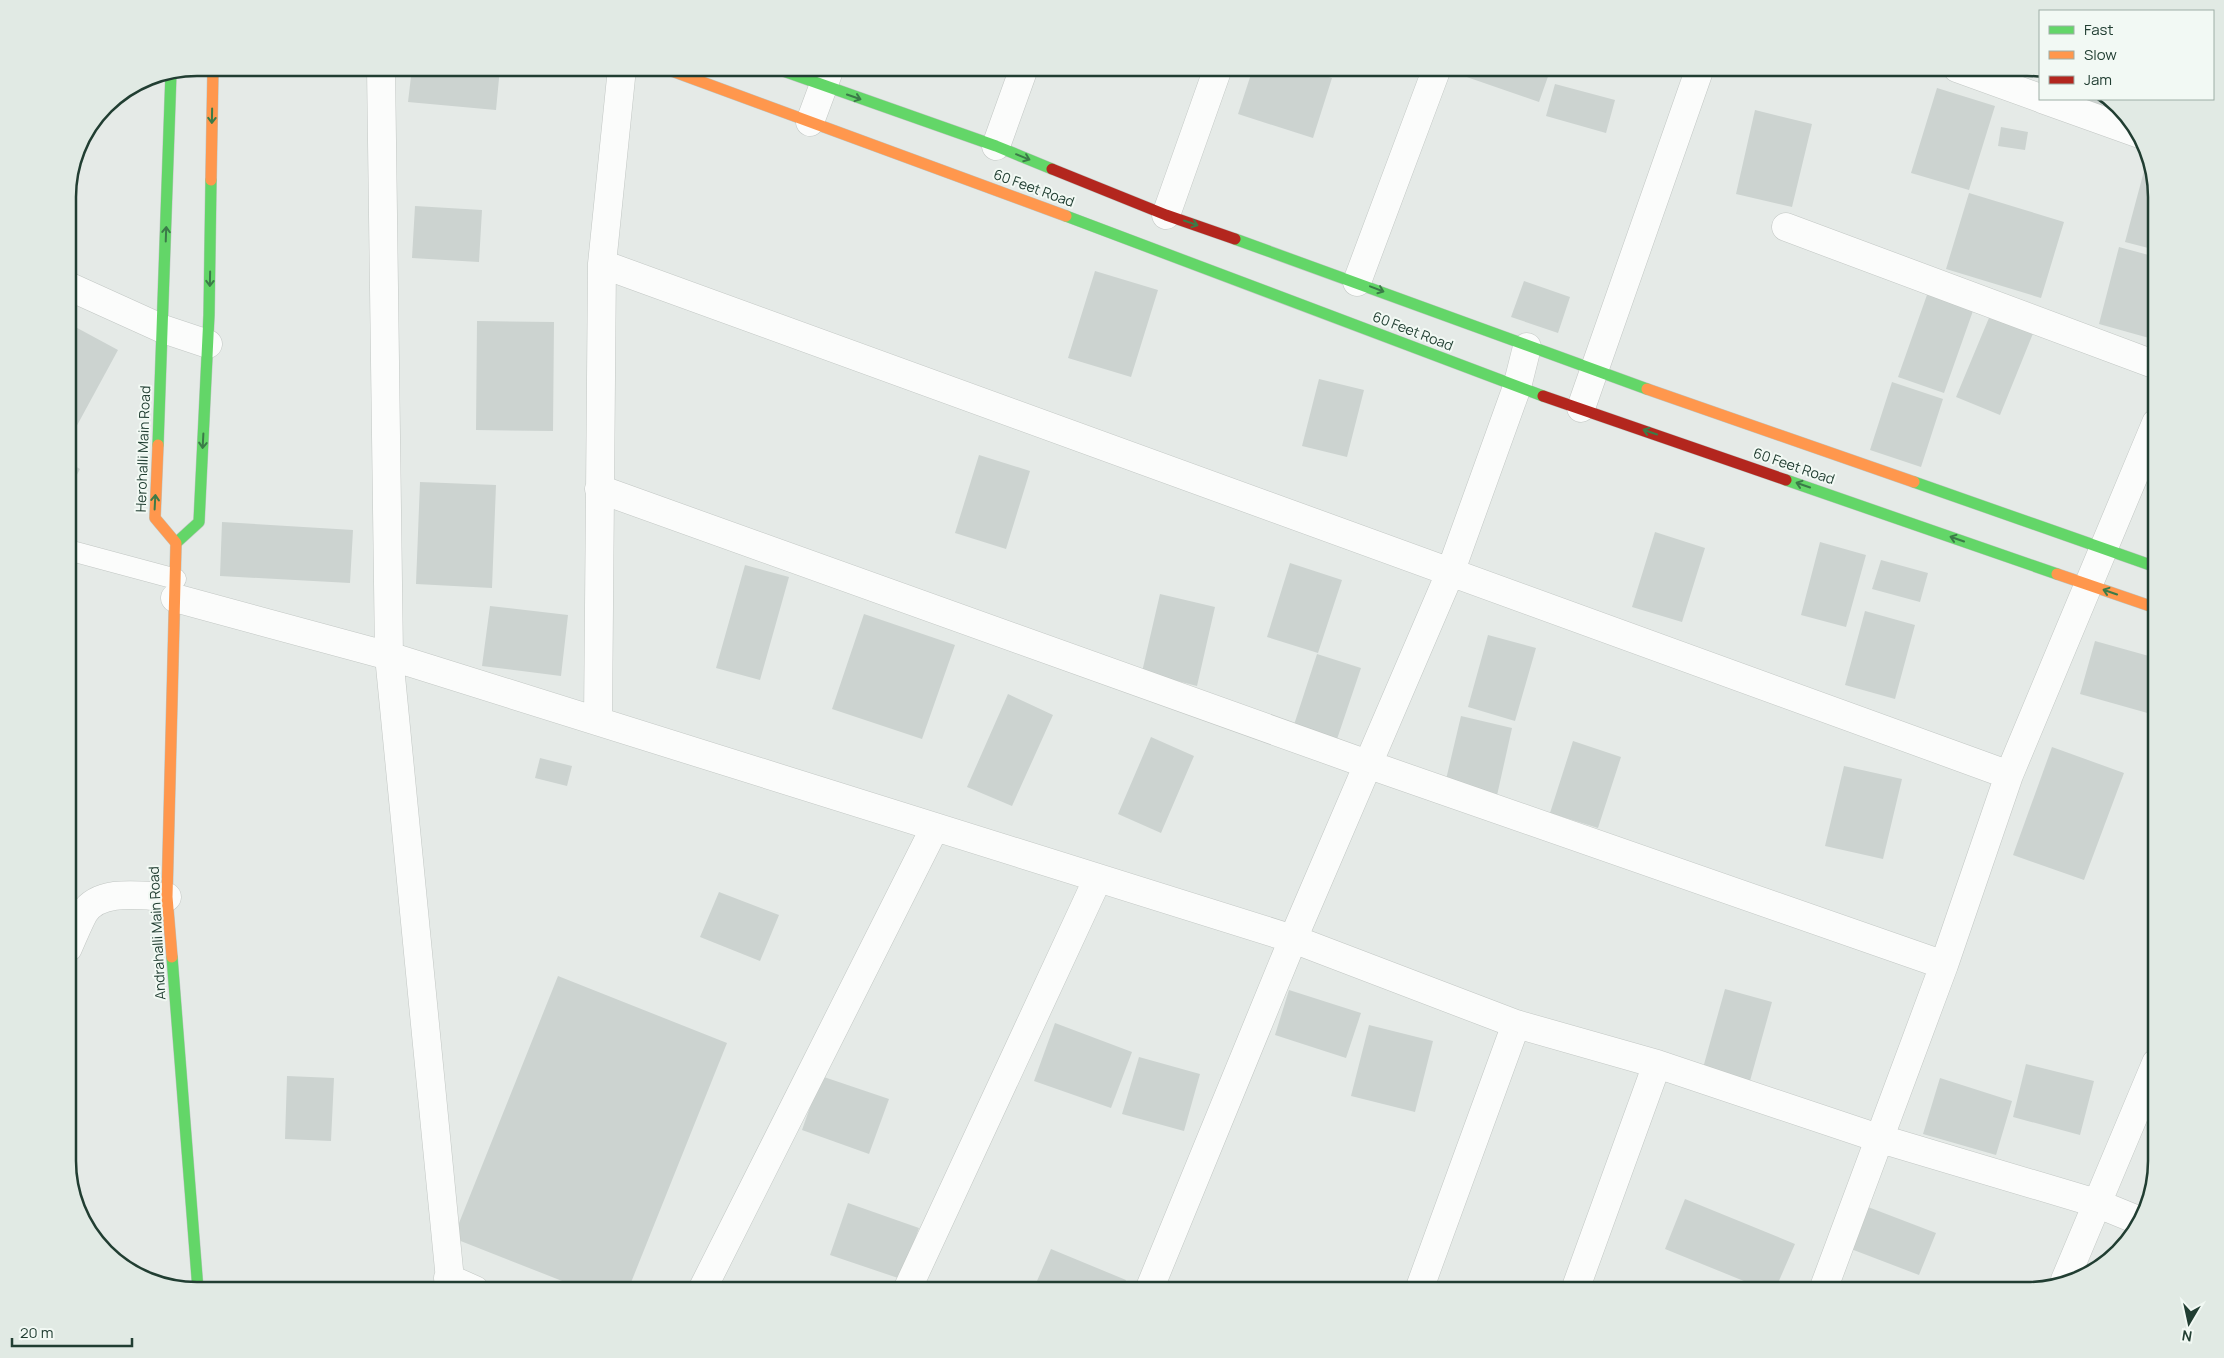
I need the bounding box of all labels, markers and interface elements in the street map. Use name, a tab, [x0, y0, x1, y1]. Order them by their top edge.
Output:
legend	[2039, 10, 2214, 100]
text: Fast	[2084, 19, 2113, 40]
text: Slow	[2084, 44, 2117, 65]
text: Jam	[2084, 69, 2112, 90]
one-way arrow	[845, 92, 861, 102]
one-way arrow	[207, 108, 217, 124]
one-way arrow	[1015, 153, 1030, 162]
street label: 60 Feet Road	[991, 164, 1077, 211]
one-way arrow	[1182, 219, 1198, 228]
one-way arrow	[161, 227, 171, 243]
one-way arrow	[205, 270, 215, 286]
one-way arrow	[1369, 285, 1384, 294]
street label: 60 Feet Road	[1370, 306, 1456, 355]
street label: Herohalli Main Road	[131, 385, 154, 513]
one-way arrow	[1643, 427, 1658, 436]
one-way arrow	[199, 433, 208, 449]
street label: 60 Feet Road	[1751, 443, 1837, 488]
one-way arrow	[1796, 480, 1812, 489]
one-way arrow	[151, 494, 160, 510]
one-way arrow	[1949, 533, 1965, 543]
one-way arrow	[2103, 587, 2119, 596]
street label: Andrahalli Main Road	[144, 866, 169, 1000]
north arrow	[2164, 1298, 2214, 1348]
scale bar	[12, 1316, 132, 1348]
text: 20 m	[20, 1322, 53, 1343]
text: N	[2180, 1326, 2193, 1347]

